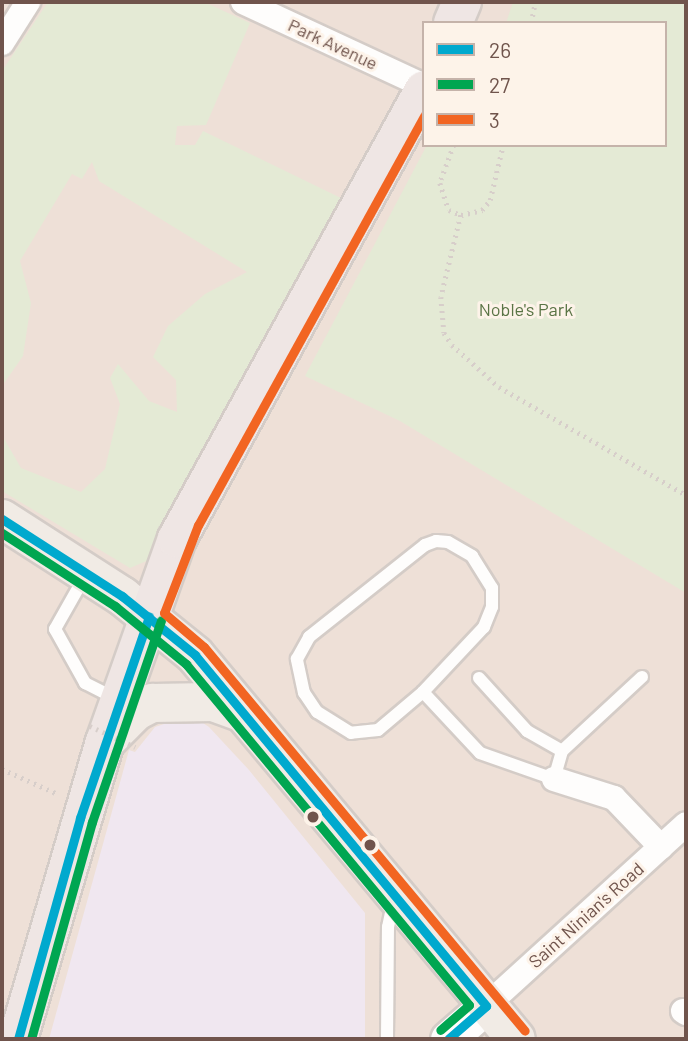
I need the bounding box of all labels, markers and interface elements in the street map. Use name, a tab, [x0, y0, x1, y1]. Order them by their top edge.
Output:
street label: Park Avenue	[285, 14, 381, 74]
legend	[422, 21, 667, 147]
text: 26	[489, 37, 511, 62]
text: 27	[489, 72, 510, 97]
text: 3	[489, 107, 500, 132]
park label: Noble's Park	[479, 298, 573, 320]
unlabelled marker	[306, 810, 320, 824]
unlabelled marker	[363, 838, 377, 852]
street label: Saint Ninian's Road	[524, 858, 648, 972]

